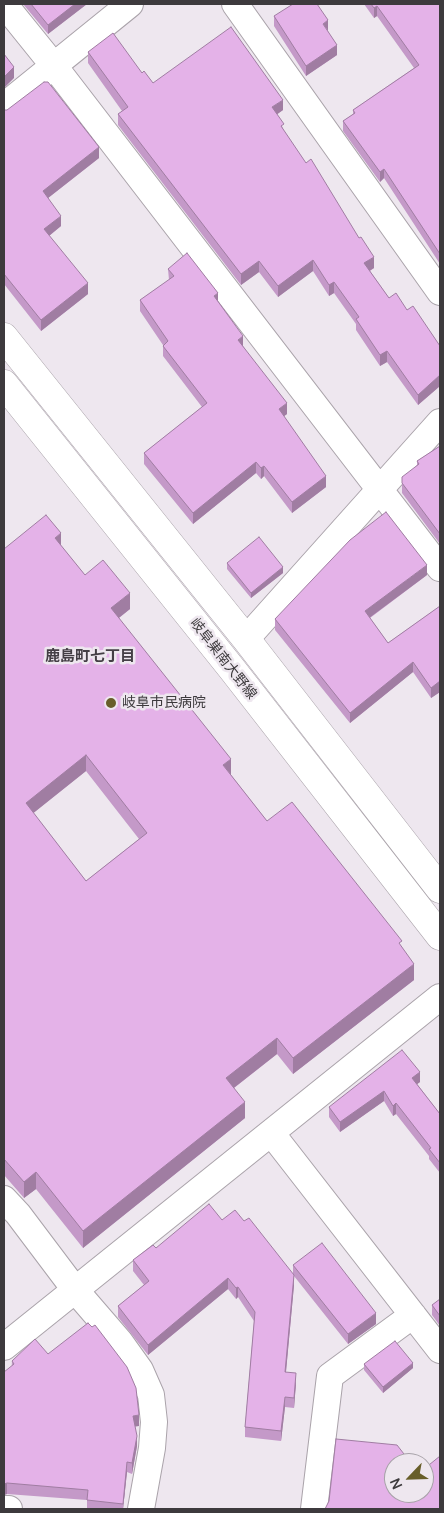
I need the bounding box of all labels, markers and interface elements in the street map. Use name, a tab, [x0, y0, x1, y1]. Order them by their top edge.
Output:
street label: 岐阜巣南大野線	[186, 615, 260, 703]
district label: 鹿島町七丁目	[45, 648, 135, 666]
place label: 岐阜市民病院	[122, 695, 206, 711]
marker: 岐阜市民病院	[104, 696, 118, 710]
north arrow	[384, 1453, 434, 1503]
text: N	[385, 1475, 406, 1492]

